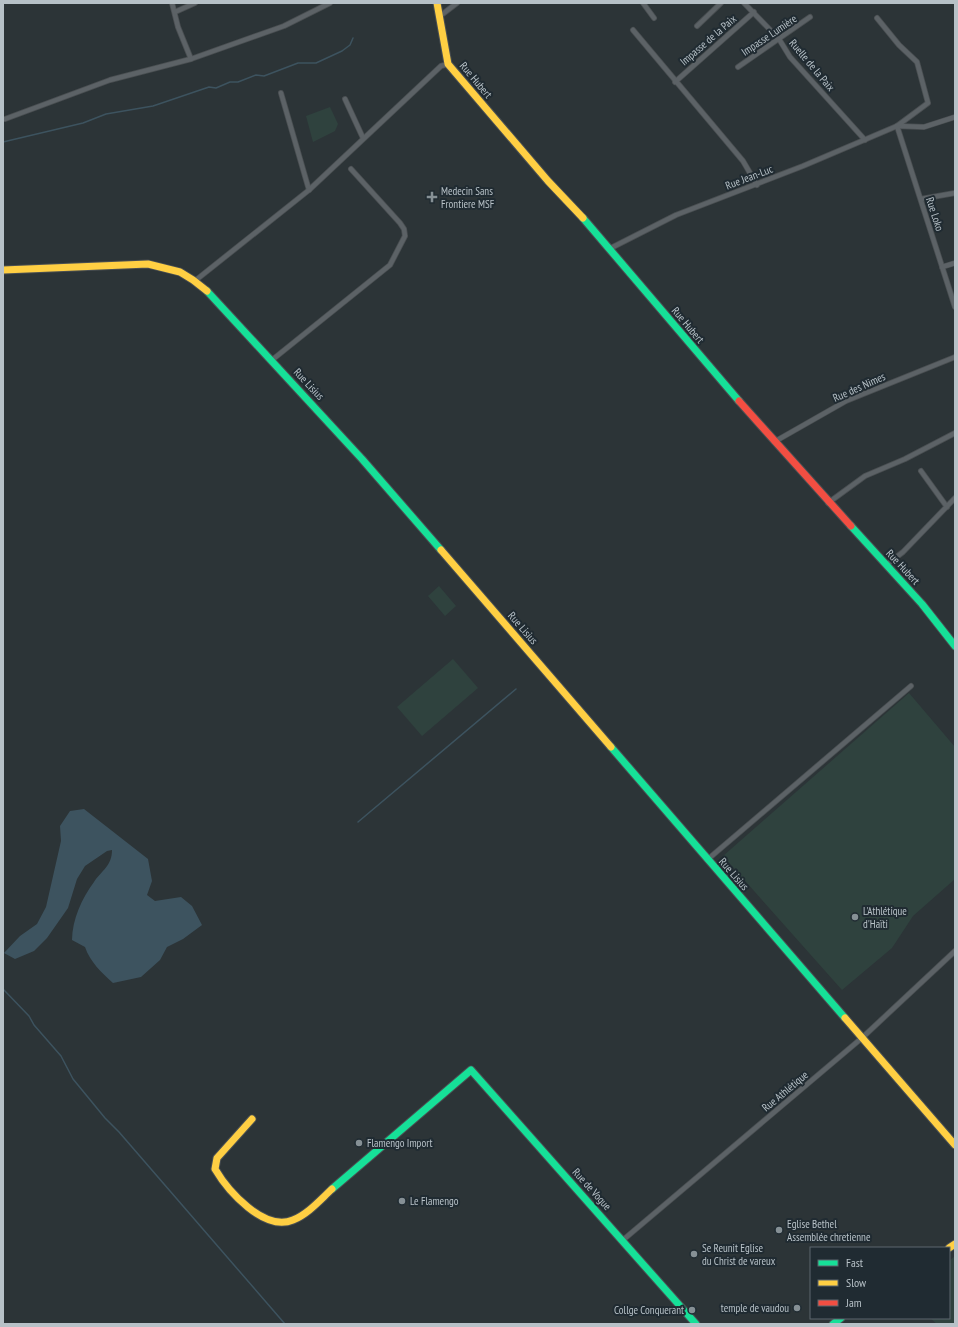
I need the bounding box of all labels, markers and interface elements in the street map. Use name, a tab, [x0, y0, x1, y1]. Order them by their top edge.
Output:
street label: Impasse de la Paix	[677, 11, 739, 68]
street label: Impasse Lumière	[739, 11, 800, 59]
street label: Ruelle de la Paix	[786, 36, 838, 94]
street label: Rue Hubert	[457, 59, 495, 101]
street label: Rue Jean-Luc	[723, 162, 775, 192]
place label: Medecin Sans Frontiere MSF	[441, 184, 495, 211]
marker: Medecin Sans Frontiere MSF	[426, 191, 438, 203]
street label: Rue Loko	[923, 195, 947, 233]
street label: Rue Hubert	[669, 304, 707, 346]
street label: Rue Lisius	[291, 365, 327, 403]
street label: Rue des Nimes	[831, 369, 888, 405]
street label: Rue Hubert	[883, 546, 923, 588]
street label: Rue Lisius	[505, 609, 541, 647]
street label: Rue Lisius	[716, 855, 752, 893]
place label: L'Athlétique d'Haïti	[863, 904, 907, 931]
marker: L'Athlétique d'Haïti	[850, 912, 860, 922]
street label: Rue Athlétique	[759, 1067, 811, 1114]
place label: Flamengo Import	[367, 1136, 432, 1150]
marker: Flamengo Import	[354, 1138, 364, 1148]
street label: Rue de Vogue	[570, 1165, 615, 1213]
place label: Le Flamengo	[410, 1194, 459, 1208]
marker: Le Flamengo	[397, 1196, 407, 1206]
place label: Eglise Bethel Assemblée chretienne	[787, 1217, 871, 1244]
marker: Eglise Bethel Assemblée chretienne	[774, 1225, 784, 1235]
place label: Se Reunit Eglise du Christ de vareux	[702, 1241, 776, 1268]
legend	[810, 1247, 950, 1319]
marker: Se Reunit Eglise du Christ de vareux	[689, 1249, 699, 1259]
text: Fast	[846, 1255, 864, 1270]
text: Slow	[846, 1275, 867, 1290]
text: Jam	[845, 1295, 862, 1310]
place label: temple de vaudou	[721, 1301, 789, 1315]
place label: Collge Conquerant	[614, 1303, 684, 1317]
marker: temple de vaudou	[792, 1303, 802, 1313]
marker: Collge Conquerant	[687, 1305, 697, 1315]

